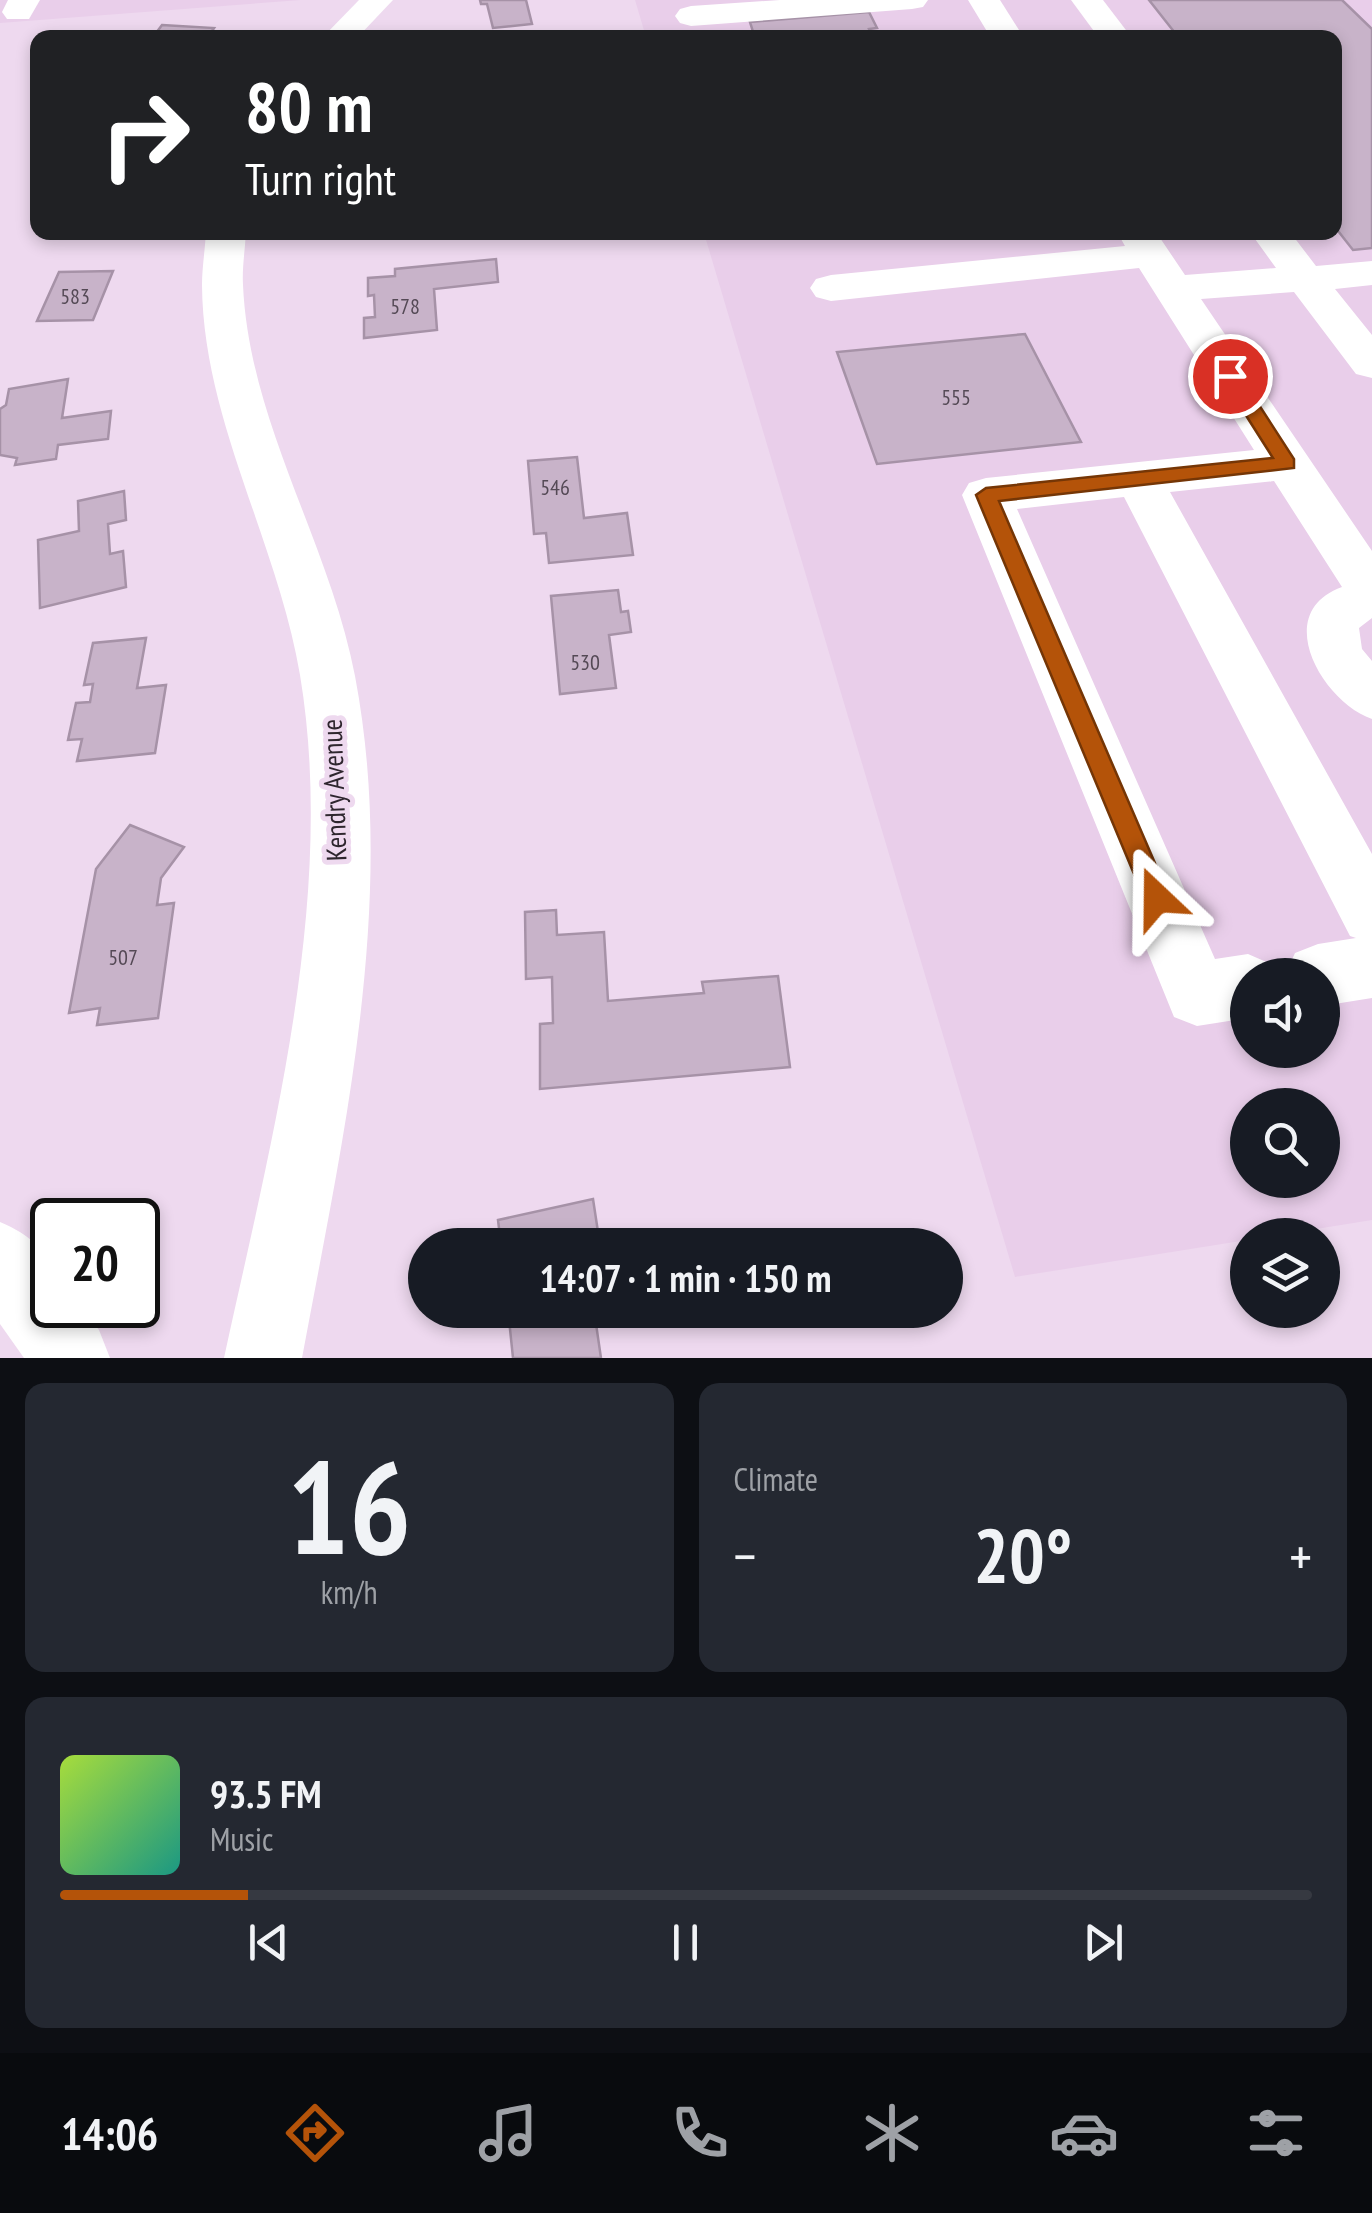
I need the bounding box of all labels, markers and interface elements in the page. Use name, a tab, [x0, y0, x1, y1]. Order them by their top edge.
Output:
text: 80 m	[245, 61, 373, 151]
icon: right	[80, 70, 210, 200]
text: Turn right	[245, 149, 396, 207]
house number: 583	[60, 282, 90, 310]
house number: 578	[390, 292, 420, 320]
pin	[1188, 334, 1273, 419]
icon: arrive	[1203, 349, 1258, 404]
house number: 555	[941, 383, 971, 411]
house number: 546	[540, 473, 570, 501]
house number: 530	[570, 648, 600, 676]
street label: Kendry Avenue	[313, 718, 354, 862]
position arrow	[1105, 846, 1209, 950]
house number: 507	[108, 943, 138, 971]
map controls	[1230, 958, 1340, 1328]
button: sound	[1230, 958, 1340, 1068]
button: search	[1230, 1088, 1340, 1198]
speed limit sign: 20	[30, 1198, 160, 1328]
button: layers	[1230, 1218, 1340, 1328]
text: 14:07 · 1 min · 150 m	[539, 1253, 832, 1302]
text: 16	[287, 1422, 411, 1590]
text: Climate	[734, 1458, 818, 1500]
text: 20°	[973, 1507, 1072, 1604]
text: −	[734, 1520, 756, 1591]
text: +	[1289, 1520, 1312, 1591]
text: km/h	[321, 1571, 378, 1613]
text: 93.5 FM	[210, 1769, 322, 1818]
text: Music	[210, 1818, 273, 1860]
icon: previous	[241, 1915, 296, 1970]
icon: pause	[658, 1915, 713, 1970]
icon: next	[1076, 1915, 1131, 1970]
icon: directions	[280, 2098, 350, 2168]
icon: music	[473, 2098, 543, 2168]
icon: phone	[665, 2098, 735, 2168]
icon: climate	[857, 2098, 927, 2168]
icon: car	[1049, 2098, 1119, 2168]
icon: filters	[1241, 2098, 1311, 2168]
text: 14:06	[61, 2104, 158, 2162]

